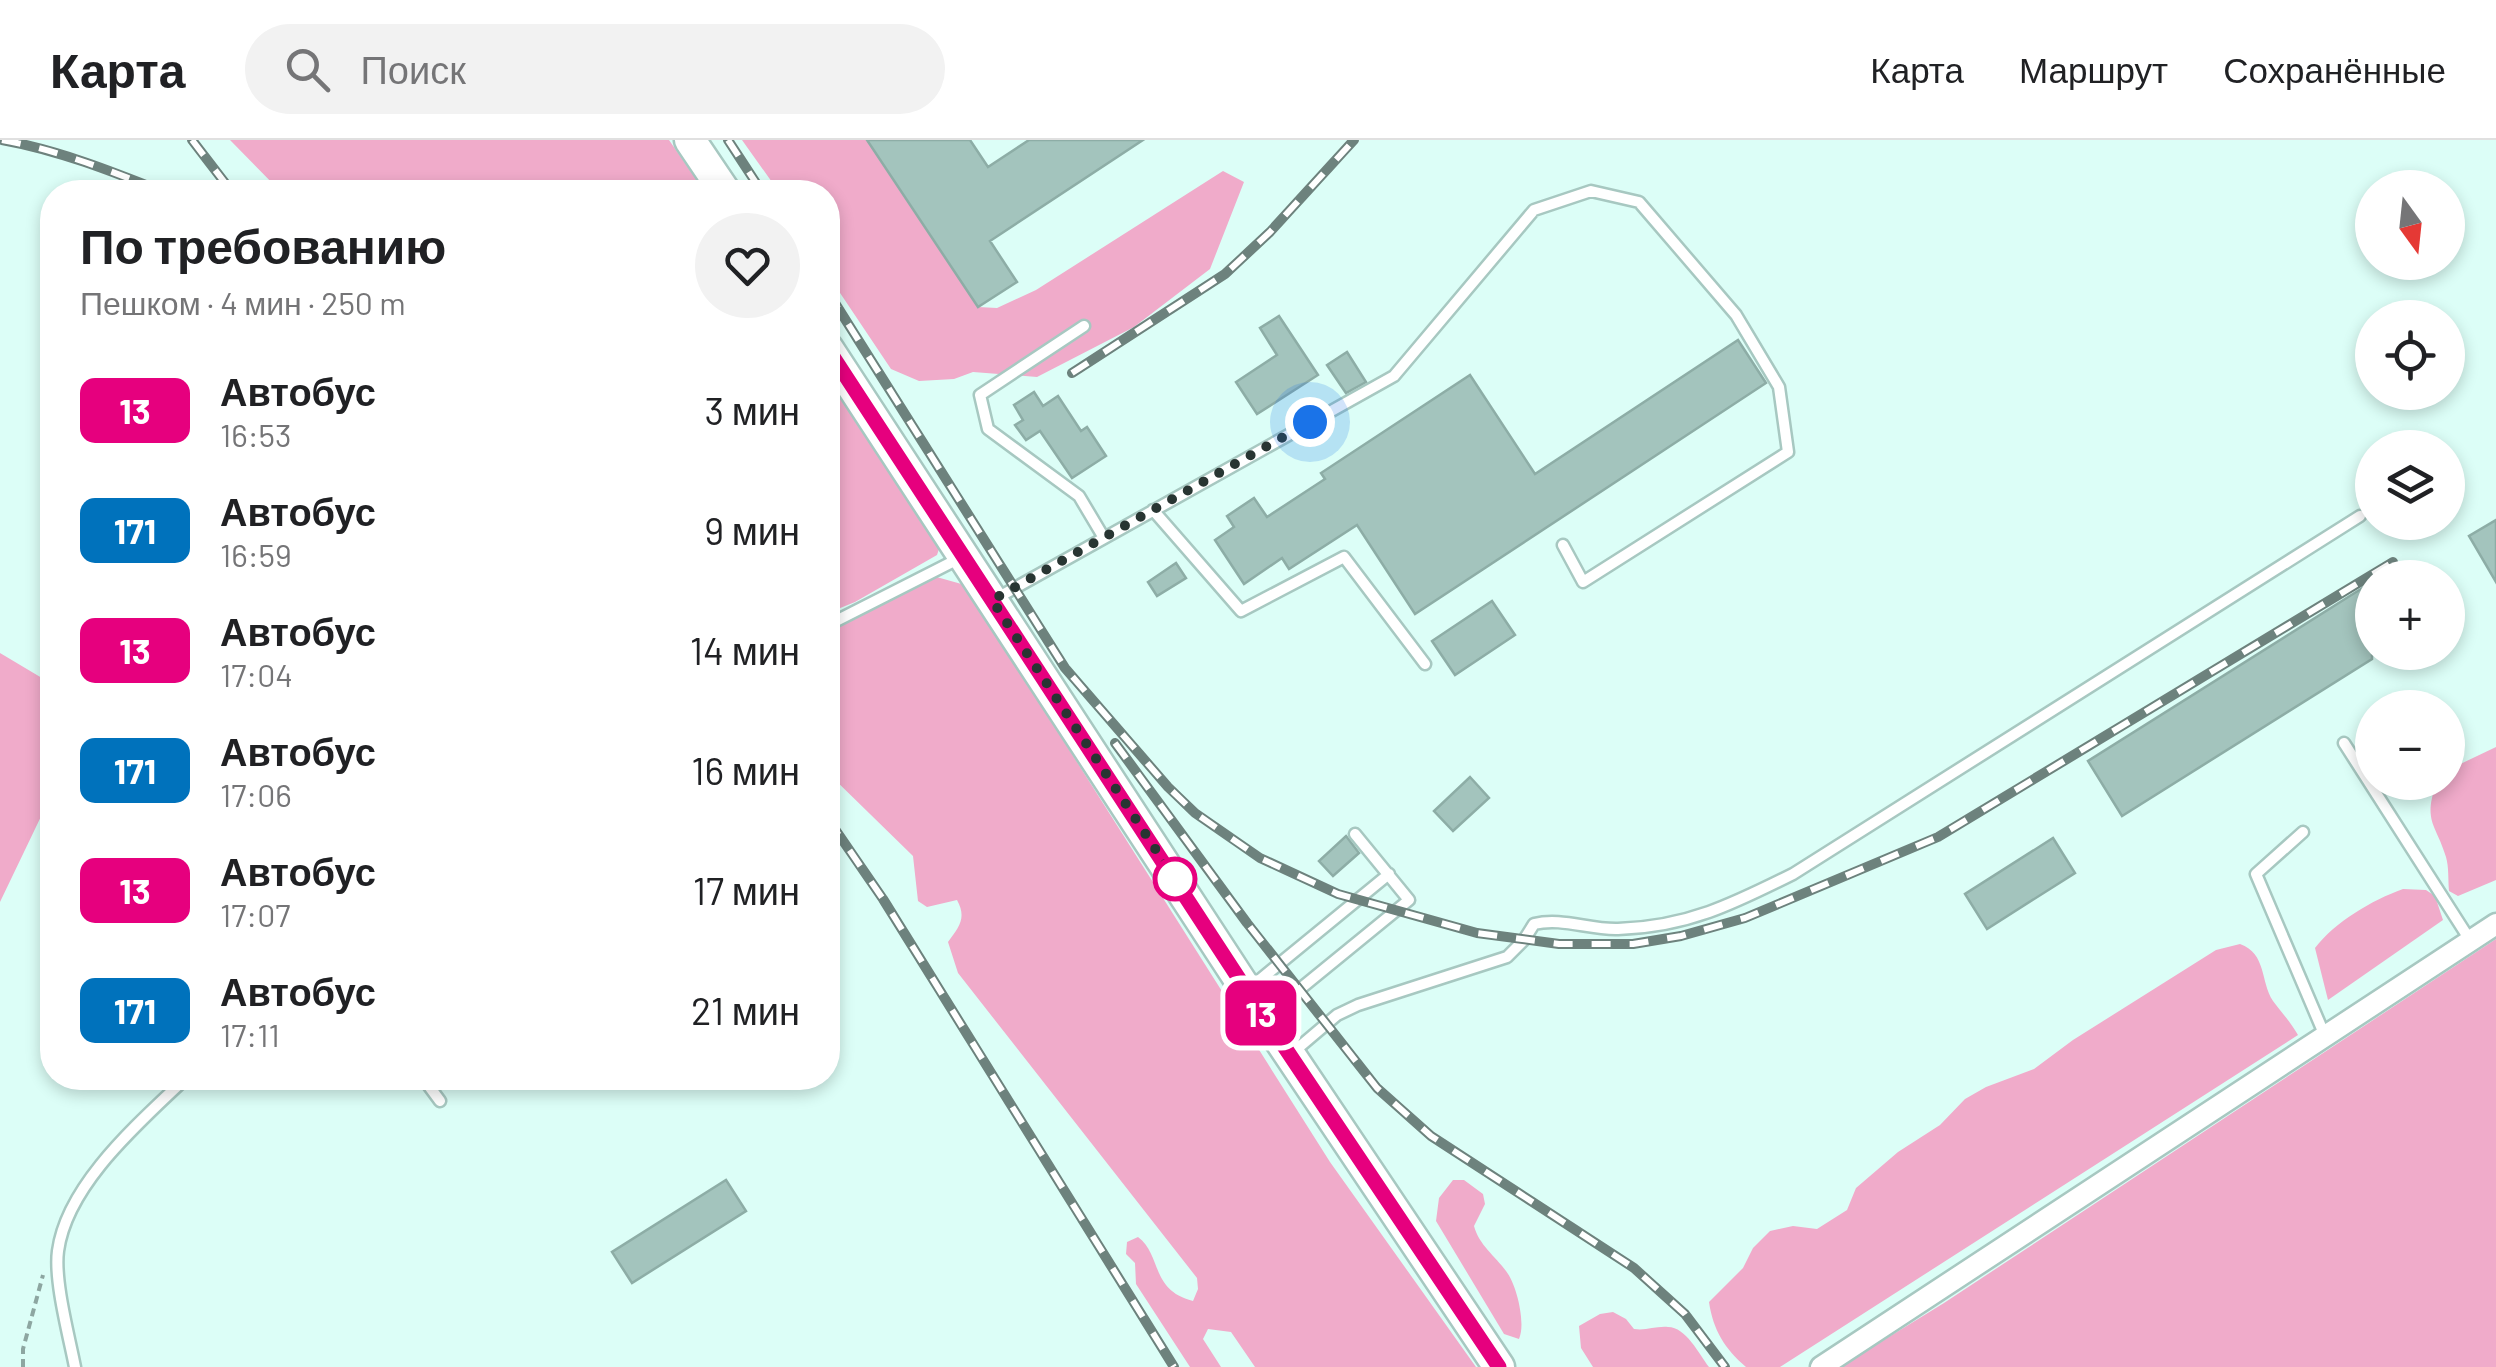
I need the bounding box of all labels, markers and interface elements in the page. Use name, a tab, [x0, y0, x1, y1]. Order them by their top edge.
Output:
search box	[245, 24, 945, 114]
text: Карта	[50, 40, 185, 98]
icon: search	[280, 42, 335, 97]
text: Поиск	[360, 46, 466, 92]
text: Карта	[1870, 48, 1964, 90]
text: Маршрут	[2019, 48, 2168, 90]
text: Сохранённые	[2223, 48, 2446, 90]
north arrow	[2355, 170, 2465, 280]
map controls	[2355, 170, 2465, 800]
button: heart	[695, 213, 800, 318]
text: По требованию	[80, 216, 446, 274]
text: Пешком · 4 мин · 250 m	[80, 283, 406, 321]
button: locate	[2355, 300, 2465, 410]
text: Автобус	[220, 368, 376, 414]
text: 3 мин	[704, 387, 800, 433]
text: 13	[119, 389, 151, 431]
your location	[1285, 397, 1335, 447]
text: 16:53	[220, 415, 291, 453]
button: layers	[2355, 430, 2465, 540]
text: Автобус	[220, 488, 376, 534]
text: 9 мин	[704, 507, 800, 553]
text: 171	[114, 509, 156, 551]
text: 16:59	[220, 535, 292, 573]
button: +	[2355, 560, 2465, 670]
text: Автобус	[220, 608, 376, 654]
text: 14 мин	[690, 627, 800, 673]
text: 13	[119, 629, 151, 671]
text: 17:04	[220, 655, 293, 693]
button: −	[2355, 690, 2465, 800]
text: Автобус	[220, 728, 376, 774]
text: 16 мин	[691, 747, 800, 793]
text: 171	[114, 749, 156, 791]
text: 17:06	[220, 775, 292, 813]
text: Автобус	[220, 848, 376, 894]
unlabelled marker	[1154, 858, 1196, 900]
text: 17 мин	[693, 867, 800, 913]
text: 13	[119, 869, 151, 911]
text: 17:07	[220, 895, 290, 933]
text: Автобус	[220, 968, 376, 1014]
line badge: 13	[1216, 980, 1306, 1046]
text: 21 мин	[691, 987, 800, 1033]
text: 171	[114, 989, 156, 1031]
text: 13	[1245, 992, 1277, 1034]
text: 17:11	[220, 1015, 280, 1053]

